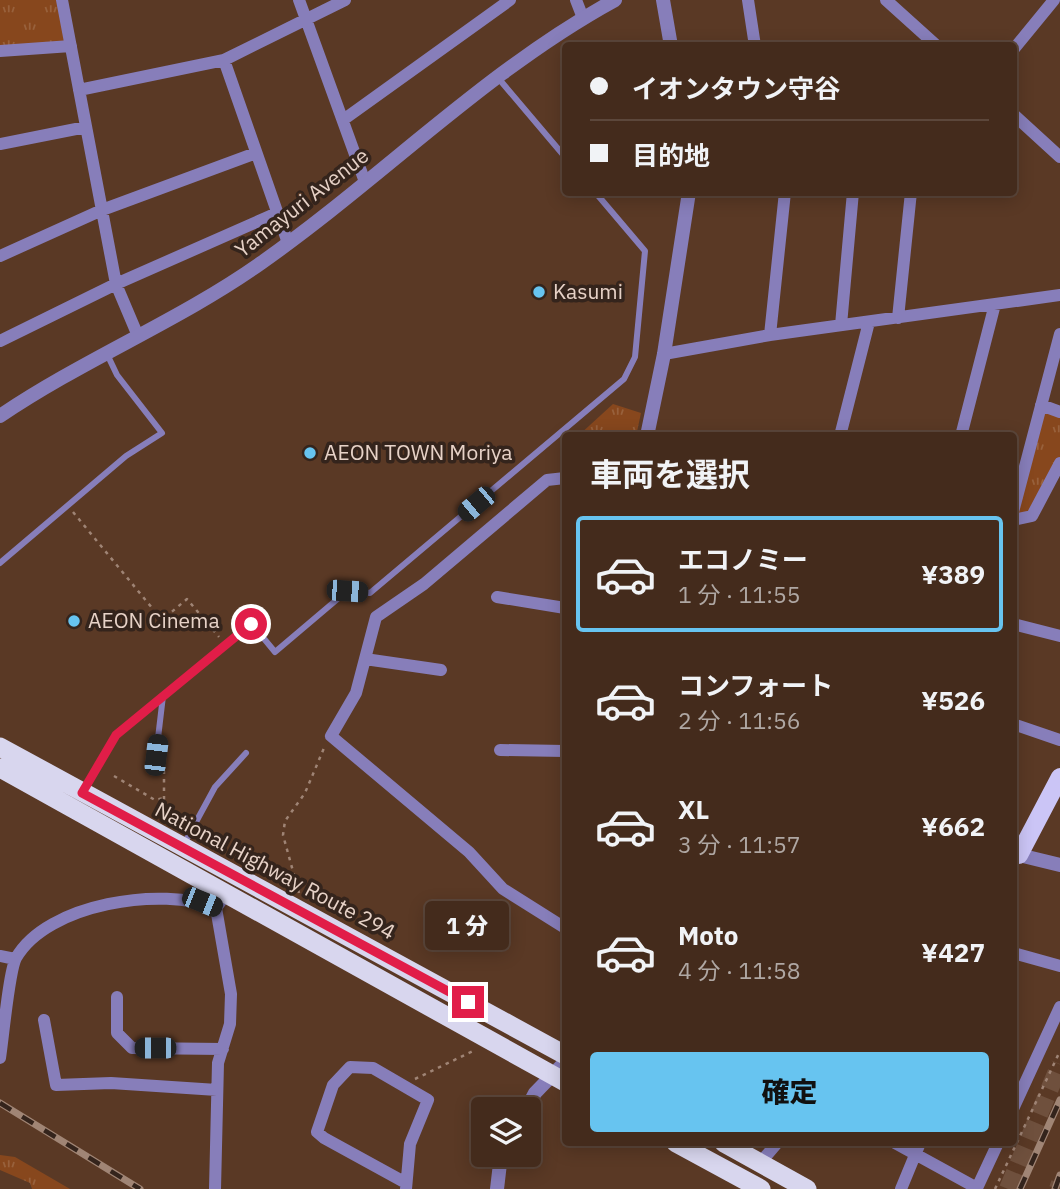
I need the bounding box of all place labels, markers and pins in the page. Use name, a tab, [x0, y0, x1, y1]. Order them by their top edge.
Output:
place label: Kasumi	[553, 277, 623, 305]
marker: Kasumi	[531, 284, 547, 300]
place label: AEON TOWN Moriya	[324, 438, 513, 466]
marker: AEON TOWN Moriya	[302, 445, 318, 461]
place label: AEON Cinema	[88, 606, 220, 634]
marker: AEON Cinema	[66, 613, 82, 629]

